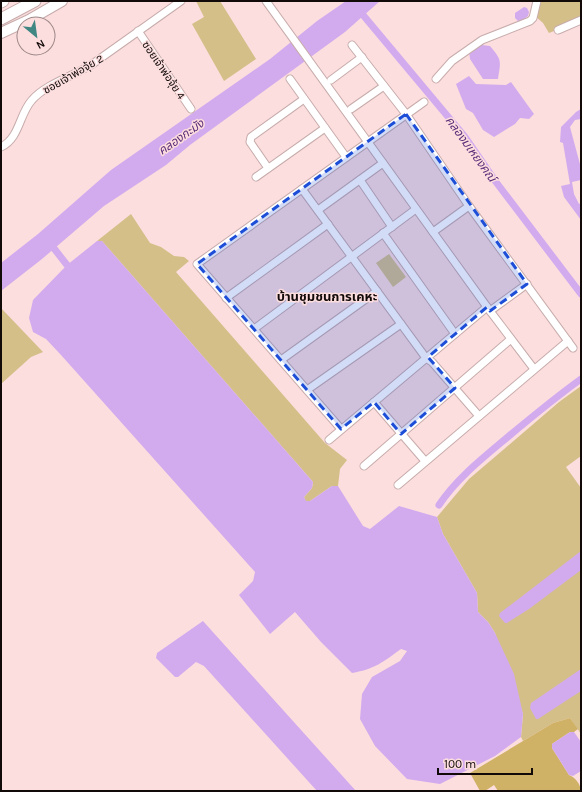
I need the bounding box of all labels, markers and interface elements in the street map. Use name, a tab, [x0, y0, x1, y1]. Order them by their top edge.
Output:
north arrow	[16, 16, 56, 56]
text: N	[34, 37, 47, 52]
street label: ซอยเจ้าพ่อจุ้ย 4	[139, 39, 188, 102]
street label: ซอยเจ้าพ่อจุ้ย 2	[41, 52, 106, 97]
water label: คลองมเหยงคณ์	[443, 114, 501, 186]
water label: คลองกะมัง	[155, 116, 207, 158]
district label: บ้านชุมชนการเคหะ	[277, 289, 378, 304]
scale bar	[438, 750, 532, 776]
text: 100 m	[444, 757, 476, 771]

